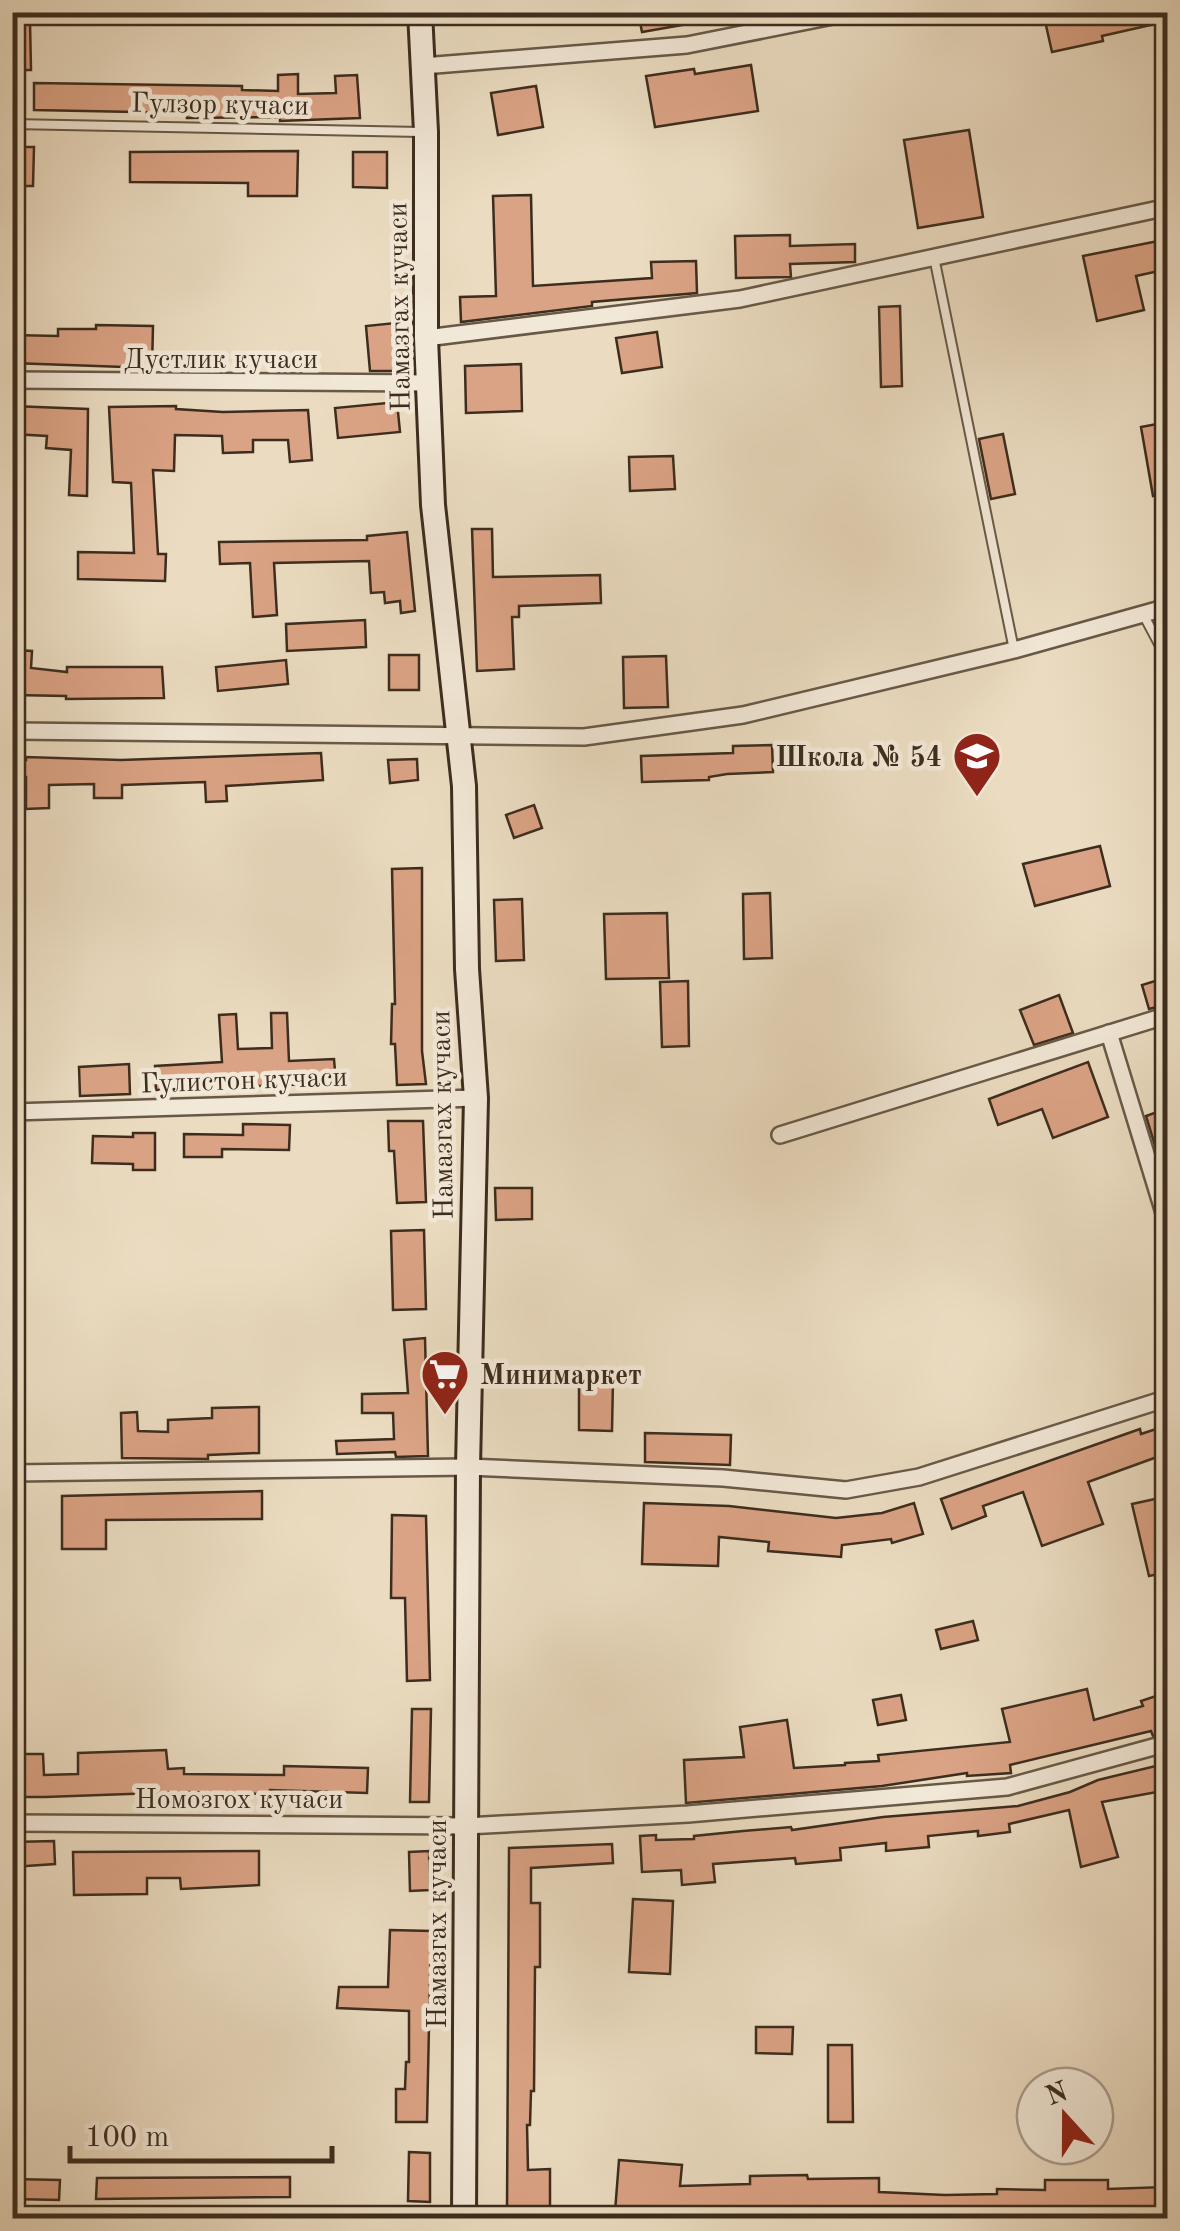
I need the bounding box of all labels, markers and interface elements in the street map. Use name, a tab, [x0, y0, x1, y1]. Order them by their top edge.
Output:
street label: Гулзор кучаси	[131, 90, 309, 122]
street label: Намазгах кучаси	[385, 202, 417, 412]
street label: Дустлик кучаси	[124, 347, 318, 375]
school or university icon: Школа № 54	[951, 730, 1003, 798]
place label: Школа № 54	[775, 744, 942, 773]
street label: Намазгах кучаси	[428, 1010, 460, 1220]
street label: Гулистон кучаси	[140, 1064, 348, 1100]
supermarket icon: Минимаркет	[419, 1348, 471, 1416]
place label: Минимаркет	[480, 1363, 642, 1391]
street label: Номозгох кучаси	[135, 1787, 343, 1815]
street label: Намазгах кучаси	[425, 1819, 453, 2029]
north arrow	[1015, 2066, 1115, 2166]
text: N	[1042, 2078, 1073, 2112]
scale bar	[70, 2101, 332, 2163]
text: 100 m	[85, 2123, 169, 2153]

